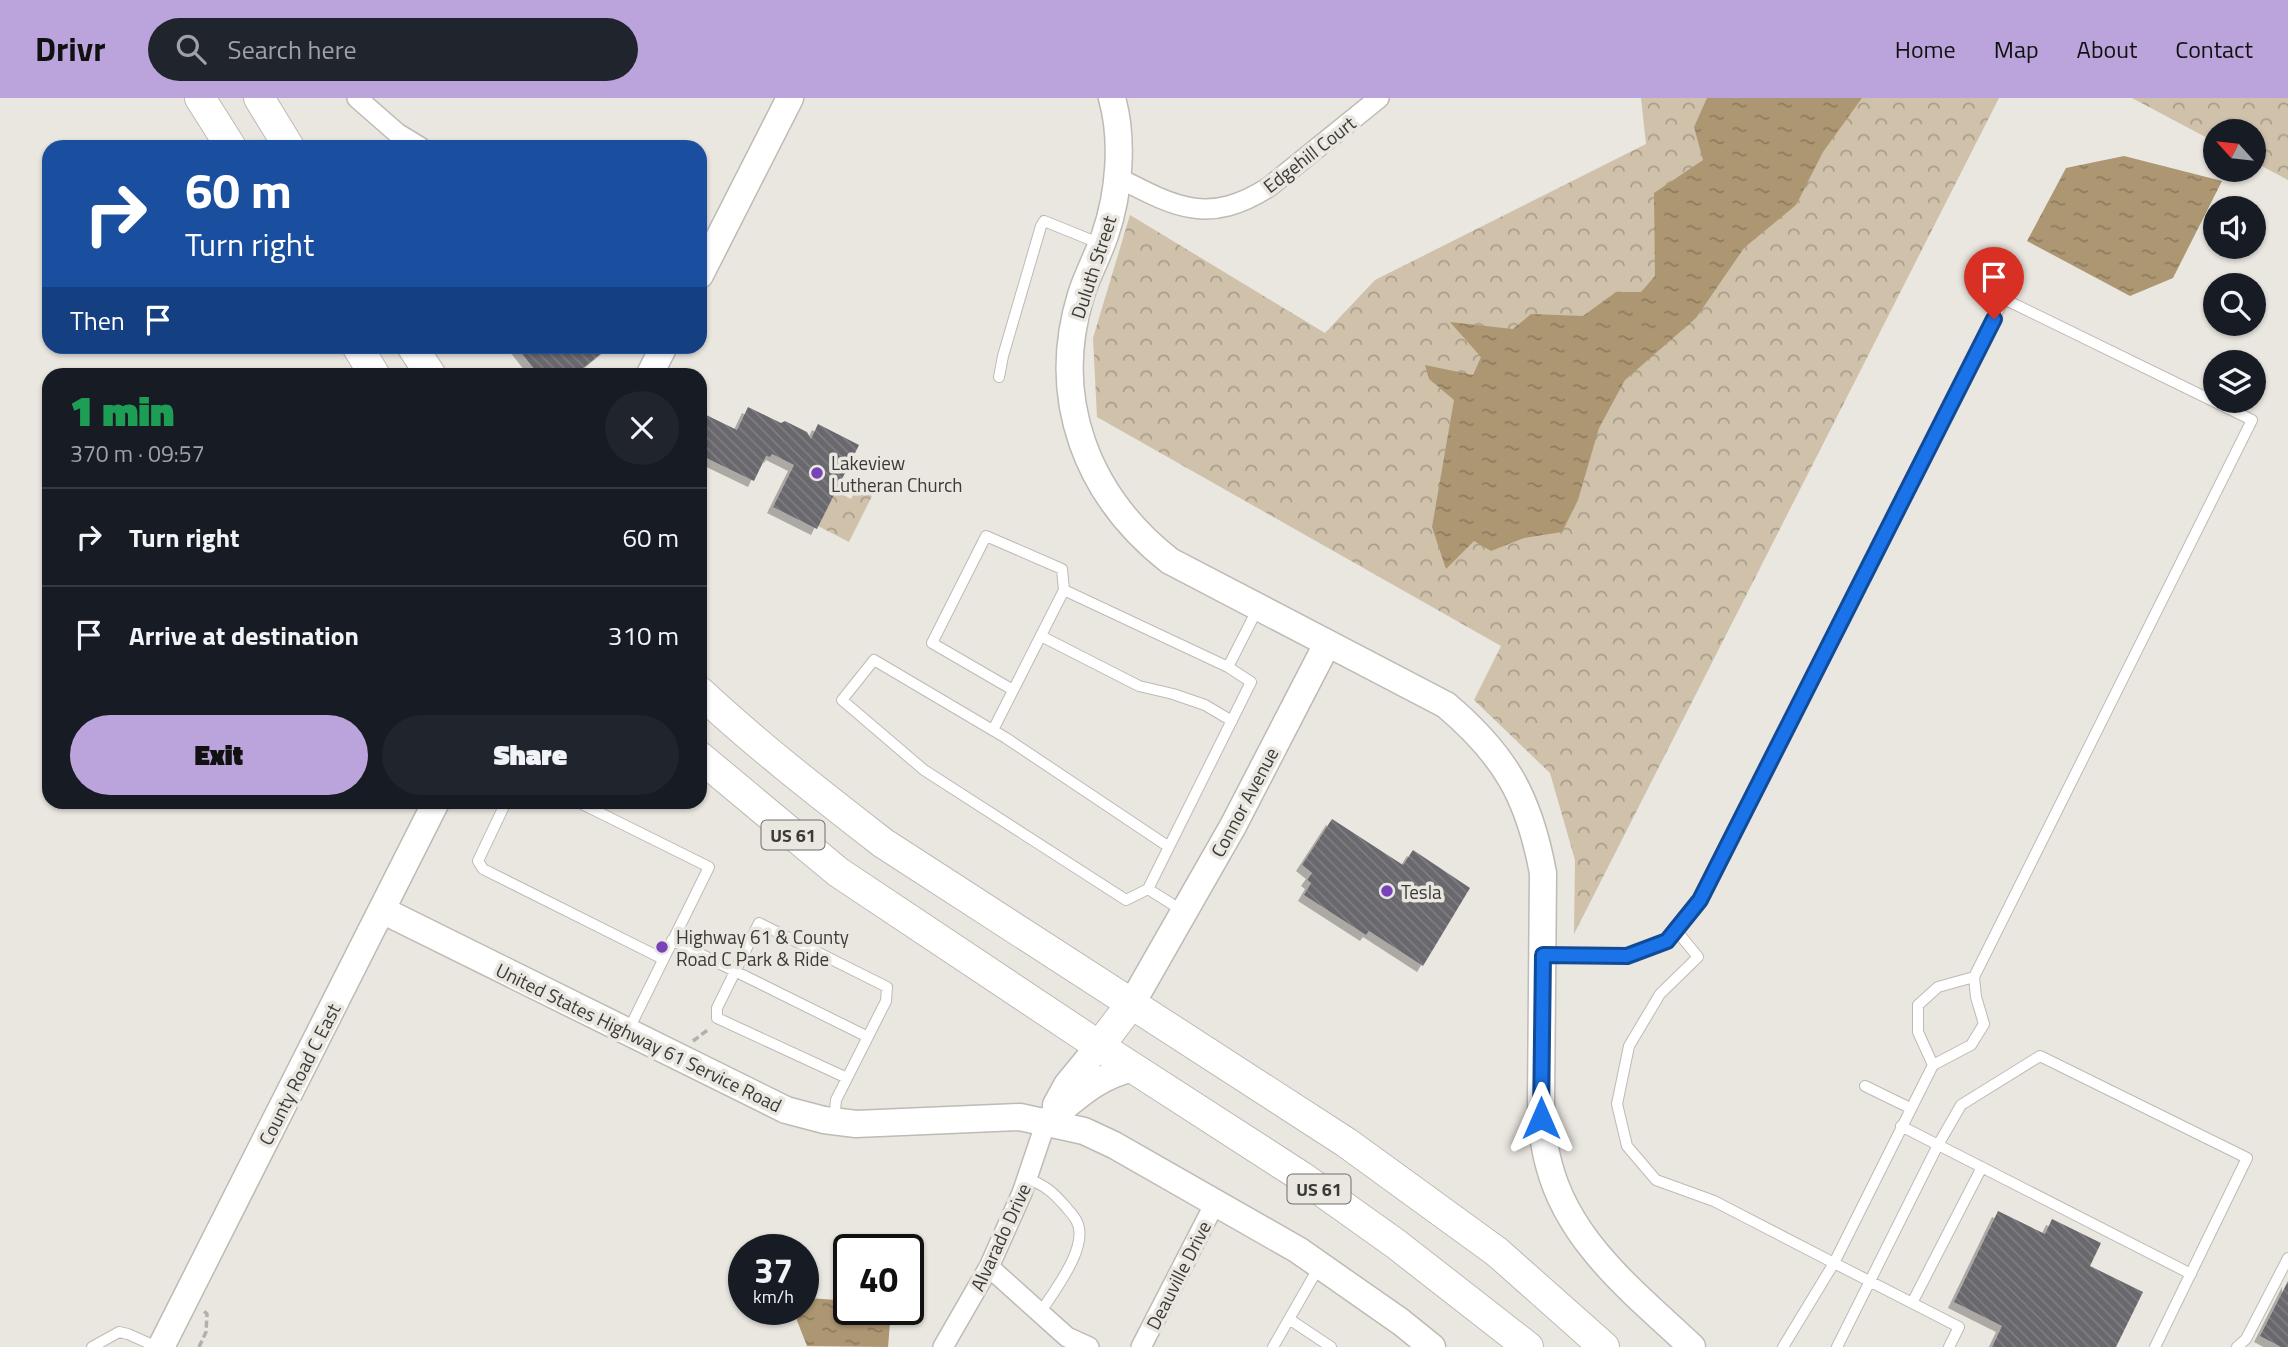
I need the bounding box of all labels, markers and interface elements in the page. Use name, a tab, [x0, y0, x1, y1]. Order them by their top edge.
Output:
search box	[148, 18, 638, 81]
text: Drivr	[35, 24, 106, 74]
icon: search	[172, 30, 210, 68]
text: Search here	[228, 30, 357, 69]
text: Home	[1895, 31, 1956, 67]
text: Map	[1994, 31, 2039, 67]
text: About	[2077, 31, 2137, 67]
text: Contact	[2175, 31, 2253, 67]
street label: Edgehill Court	[1256, 108, 1362, 199]
north arrow	[2203, 119, 2266, 182]
map controls	[2203, 119, 2266, 413]
text: 60 m	[185, 152, 292, 227]
icon: right	[70, 168, 161, 259]
button: sound	[2203, 196, 2266, 259]
street label: Duluth Street	[1063, 211, 1123, 322]
text: Turn right	[185, 220, 314, 268]
pin	[1964, 247, 2024, 319]
icon: arrive	[1975, 258, 2013, 296]
button: search	[2203, 273, 2266, 336]
text: Then	[70, 301, 125, 340]
icon: arrive	[139, 301, 177, 339]
button: layers	[2203, 350, 2266, 413]
text: 1 min	[70, 378, 174, 442]
button: close	[605, 391, 679, 465]
text: 370 m · 09:57	[70, 436, 205, 471]
place label: Lakeview Lutheran Church	[831, 448, 963, 499]
marker: Lakeview Lutheran Church	[809, 465, 825, 481]
icon: right	[70, 518, 108, 556]
text: Turn right	[129, 518, 240, 557]
text: 60 m	[622, 518, 679, 557]
icon: arrive	[70, 616, 108, 654]
text: Arrive at destination	[129, 616, 359, 655]
text: 310 m	[608, 616, 679, 655]
button: Exit	[70, 715, 368, 795]
button: Share	[382, 715, 679, 795]
street label: Connor Avenue	[1203, 742, 1285, 862]
road number: US 61	[762, 820, 824, 850]
place label: Tesla	[1401, 877, 1442, 906]
marker: Tesla	[1379, 883, 1395, 899]
place label: Highway 61 & County Road C Park & Ride	[676, 922, 849, 973]
marker: Highway 61 & County Road C Park & Ride	[654, 939, 670, 955]
street label: United States Highway 61 Service Road	[491, 955, 787, 1119]
street label: County Road C East	[251, 998, 347, 1150]
position arrow	[1504, 1081, 1578, 1155]
road number: US 61	[1288, 1174, 1350, 1204]
street label: Alvarado Drive	[962, 1178, 1038, 1296]
street label: Deauville Drive	[1138, 1215, 1218, 1335]
speed limit sign: 40	[833, 1234, 924, 1325]
text: 37	[754, 1243, 793, 1297]
text: km/h	[753, 1283, 794, 1310]

